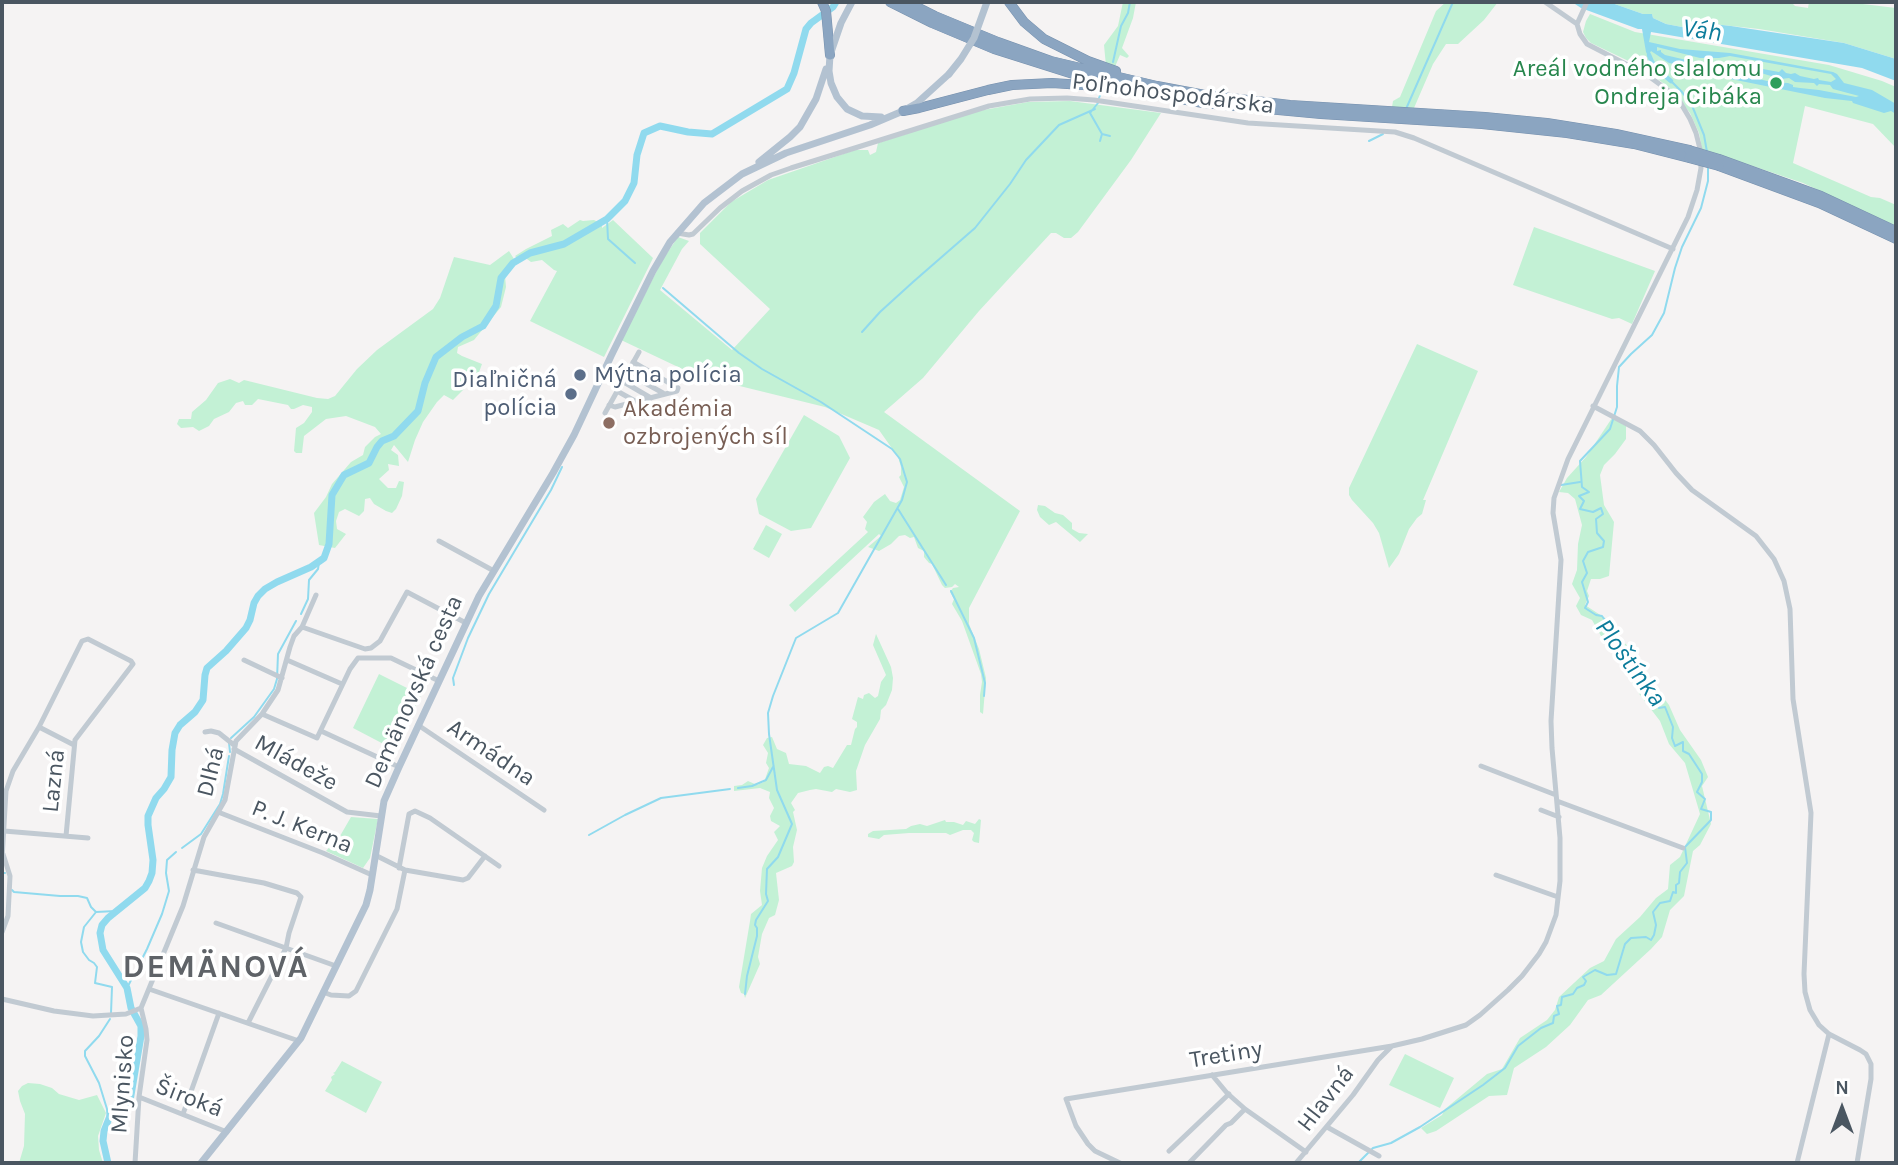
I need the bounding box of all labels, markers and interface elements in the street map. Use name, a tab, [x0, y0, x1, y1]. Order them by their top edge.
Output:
water label: Váh	[1680, 13, 1724, 49]
place label: Areál vodného slalomu Ondreja Cibáka	[1513, 55, 1762, 111]
street label: Poľnohospodárska	[1070, 67, 1276, 121]
marker: Areál vodného slalomu Ondreja Cibáka	[1768, 75, 1784, 91]
place label: Mýtna polícia	[594, 361, 742, 389]
place label: Diaľničná polícia	[452, 366, 557, 422]
marker: Mýtna polícia	[572, 367, 588, 383]
marker: Diaľničná polícia	[563, 386, 579, 402]
place label: Akadémia ozbrojených síl	[623, 395, 788, 451]
marker: Akadémia ozbrojených síl	[601, 415, 617, 431]
street label: Demänovská cesta	[359, 591, 469, 793]
water label: Ploštínka	[1588, 613, 1672, 713]
street label: Armádna	[441, 713, 541, 793]
street label: Mládeže	[249, 728, 343, 798]
street label: Dlhá	[191, 744, 231, 800]
street label: Lazná	[36, 748, 72, 814]
street label: P. J. Kerna	[247, 794, 357, 860]
district label: DEMÄNOVÁ	[123, 949, 309, 987]
street label: Mlynisko	[105, 1034, 141, 1134]
street label: Tretiny	[1188, 1035, 1264, 1075]
street label: Hlavná	[1291, 1060, 1361, 1138]
street label: Široká	[151, 1072, 227, 1124]
north arrow	[1807, 1074, 1877, 1144]
text: N	[1835, 1077, 1849, 1099]

